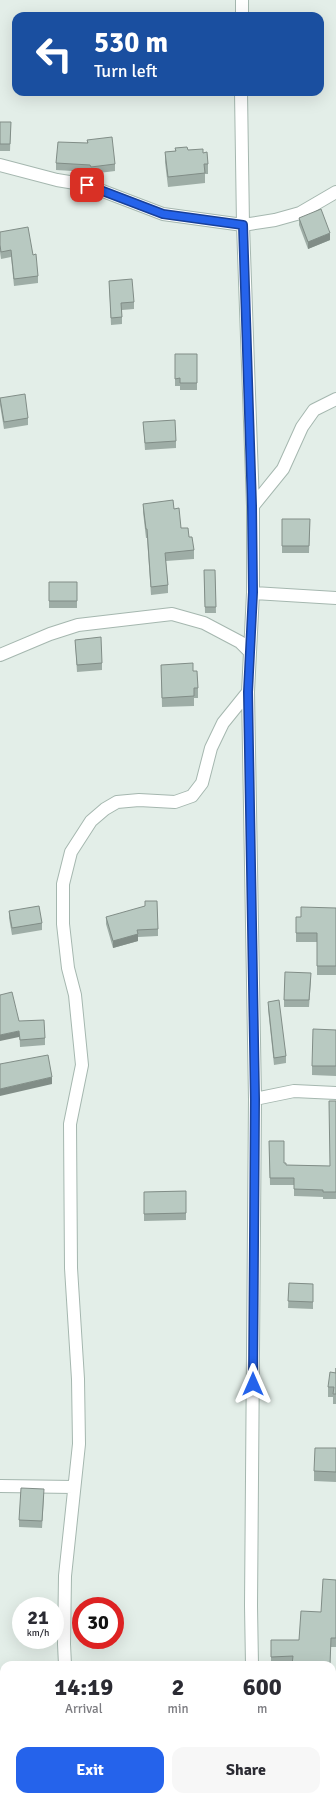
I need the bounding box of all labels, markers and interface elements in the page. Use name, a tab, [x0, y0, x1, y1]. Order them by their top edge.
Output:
text: 530 m	[94, 26, 168, 60]
icon: left	[28, 28, 80, 80]
text: Turn left	[94, 60, 157, 82]
pin	[70, 168, 104, 202]
icon: arrive	[76, 174, 98, 196]
position arrow	[232, 1363, 274, 1405]
speed limit sign: 30	[72, 1597, 124, 1649]
text: 21	[27, 1605, 49, 1630]
text: km/h	[27, 1627, 49, 1639]
text: 14:19	[54, 1672, 113, 1702]
text: 2	[172, 1672, 184, 1702]
text: 600	[243, 1672, 282, 1702]
text: Arrival	[65, 1701, 102, 1717]
text: min	[168, 1701, 189, 1717]
text: m	[257, 1701, 267, 1717]
button: Exit	[16, 1747, 164, 1793]
button: Share	[172, 1747, 320, 1793]

